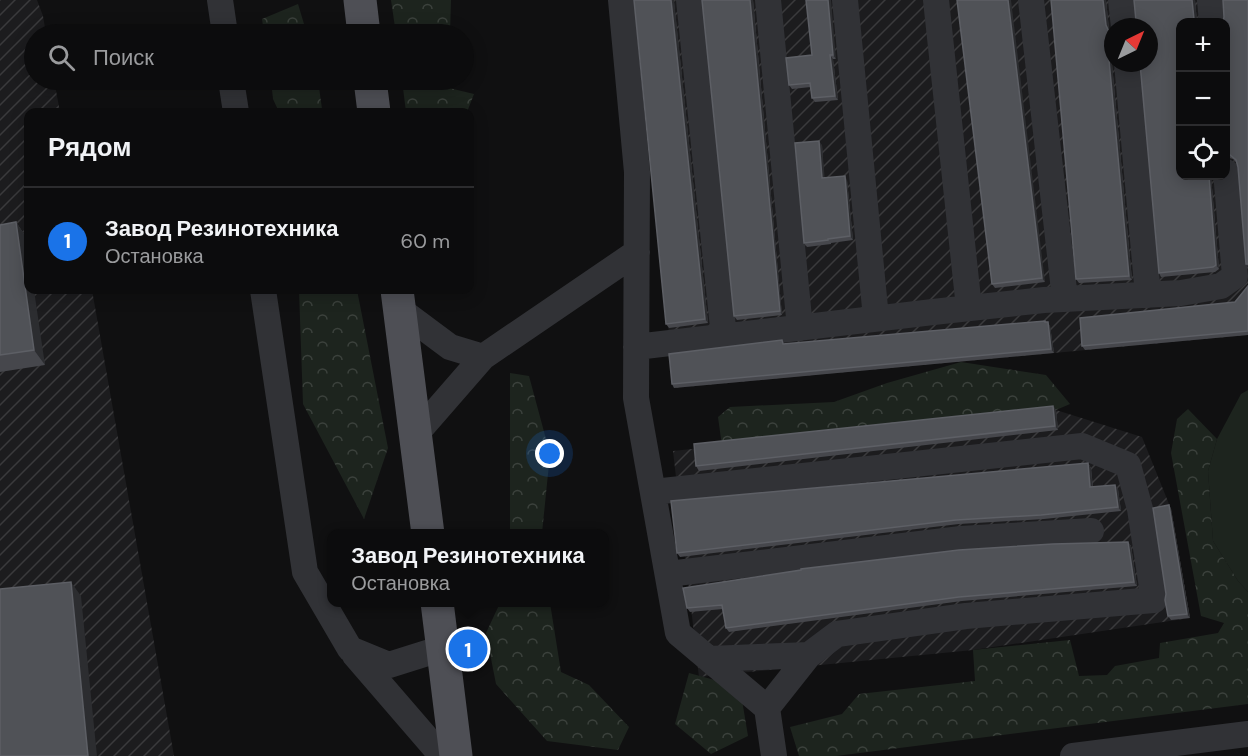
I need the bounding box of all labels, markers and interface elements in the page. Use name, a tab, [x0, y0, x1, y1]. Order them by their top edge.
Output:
north arrow	[1104, 18, 1158, 72]
map controls	[1176, 18, 1230, 180]
button: +	[1176, 18, 1230, 72]
search box	[24, 24, 474, 90]
icon: search	[45, 41, 78, 74]
text: Поиск	[93, 43, 154, 72]
button: −	[1176, 72, 1230, 126]
button: locate	[1176, 126, 1230, 180]
text: Рядом	[48, 130, 131, 164]
text: Завод Резинотехника	[105, 214, 339, 243]
text: 1	[64, 228, 71, 254]
text: 60 m	[401, 228, 450, 254]
text: Остановка	[105, 243, 204, 269]
your location	[535, 439, 564, 468]
popup	[327, 529, 609, 607]
text: Завод Резинотехника	[351, 541, 585, 570]
text: Остановка	[351, 570, 450, 596]
pin: 1	[448, 626, 488, 672]

